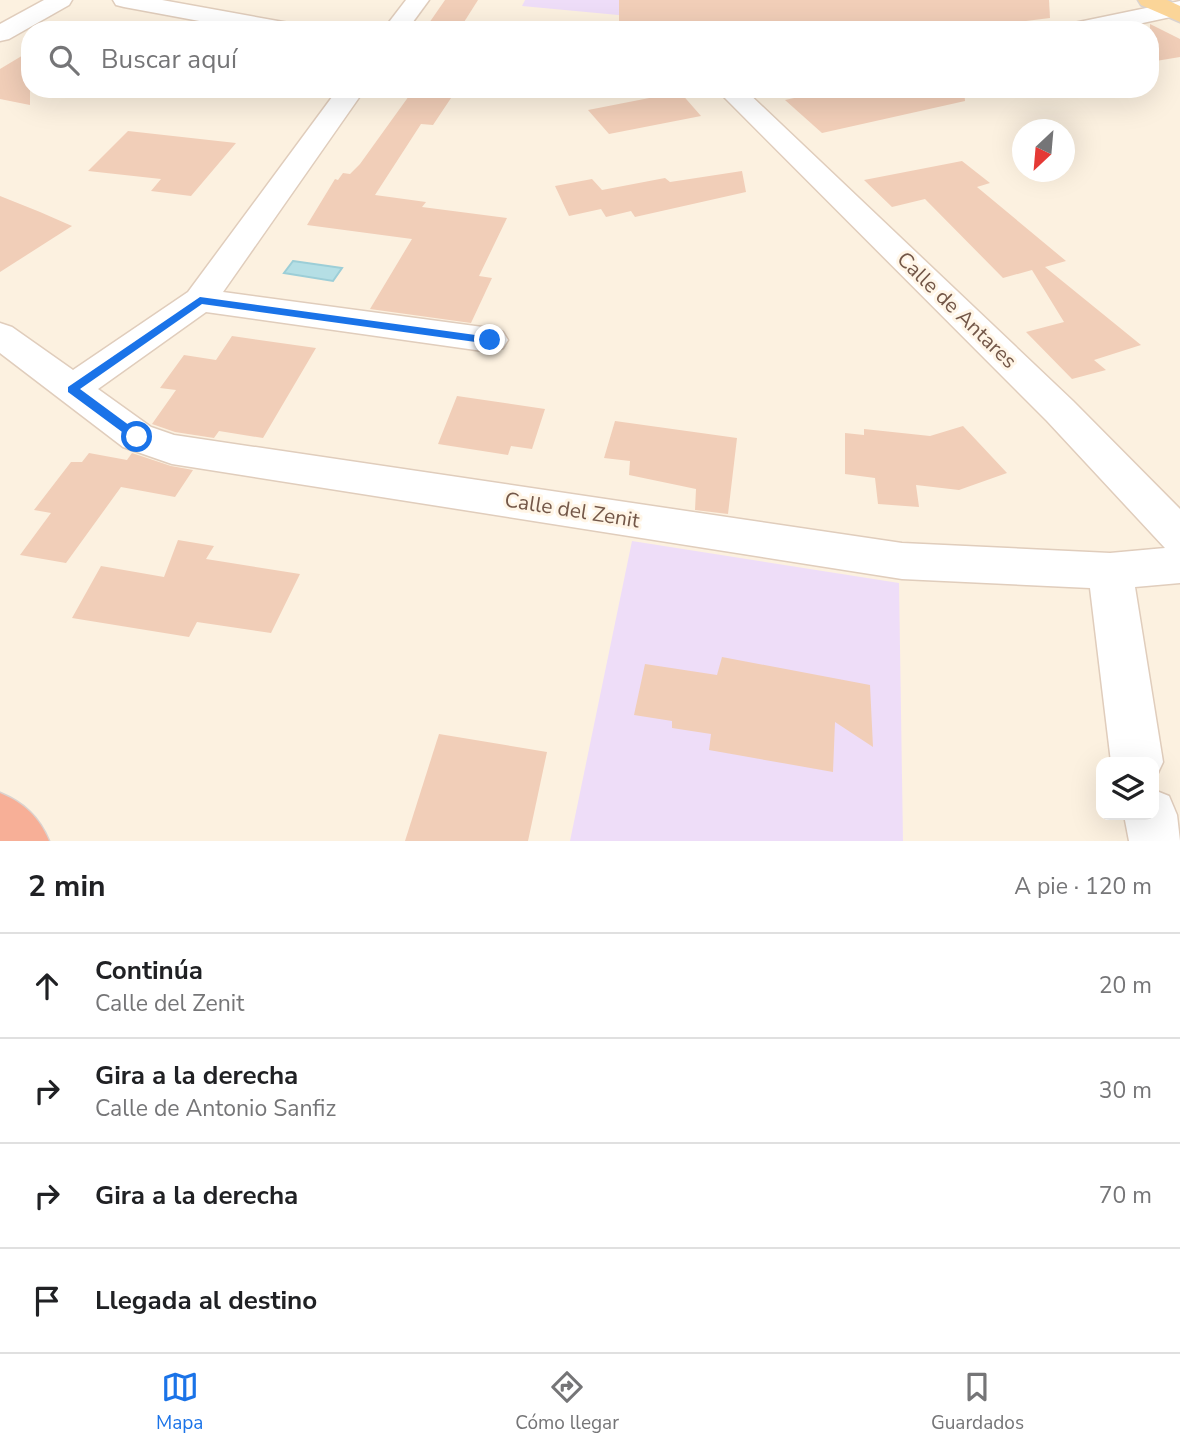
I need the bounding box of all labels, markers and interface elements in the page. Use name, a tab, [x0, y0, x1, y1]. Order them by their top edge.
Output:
search box	[21, 21, 1159, 98]
icon: search	[45, 41, 83, 79]
text: Buscar aquí	[101, 42, 237, 77]
north arrow	[1012, 119, 1075, 182]
street label: Calle de Antares	[891, 245, 1023, 375]
route end	[474, 324, 505, 355]
route start	[121, 421, 152, 452]
street label: Calle del Zenit	[503, 486, 642, 535]
map controls	[1096, 757, 1159, 820]
button: layers	[1096, 757, 1159, 820]
text: 2 min	[28, 866, 106, 907]
text: A pie · 120 m	[1014, 871, 1152, 902]
text: Continúa	[95, 953, 203, 988]
icon: ahead	[28, 967, 66, 1005]
text: 20 m	[1099, 970, 1152, 1001]
text: Calle del Zenit	[95, 988, 244, 1019]
text: Gira a la derecha	[95, 1058, 298, 1093]
icon: right	[28, 1072, 66, 1110]
text: 30 m	[1099, 1075, 1152, 1106]
text: Calle de Antonio Sanfiz	[95, 1093, 336, 1124]
icon: right	[28, 1177, 66, 1215]
text: Gira a la derecha	[95, 1178, 298, 1213]
text: 70 m	[1099, 1180, 1152, 1211]
icon: arrive	[28, 1282, 66, 1320]
text: Llegada al destino	[95, 1283, 317, 1318]
tab: Mapa	[156, 1368, 203, 1436]
tab: Cómo llegar	[515, 1368, 619, 1436]
tab: Guardados	[931, 1368, 1024, 1436]

